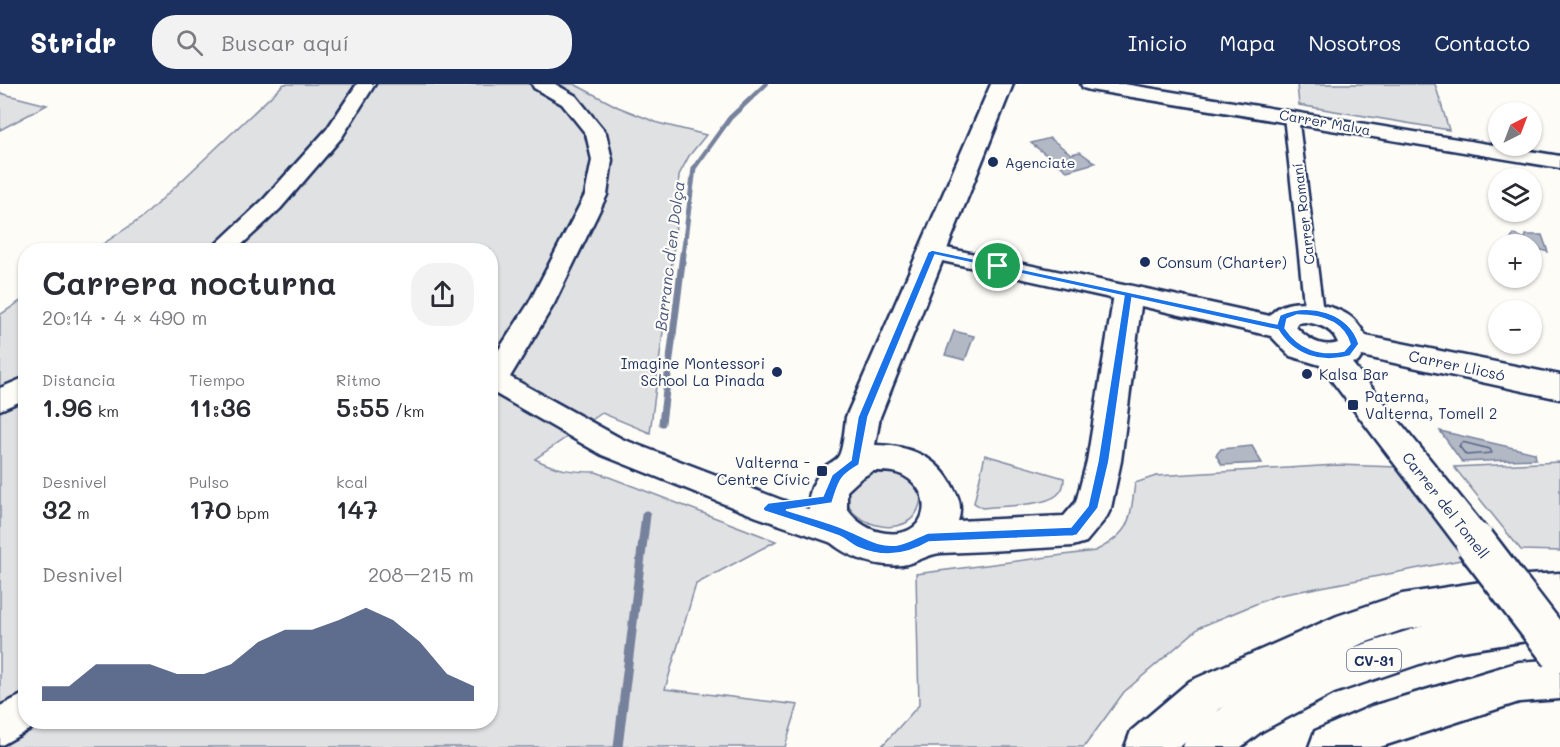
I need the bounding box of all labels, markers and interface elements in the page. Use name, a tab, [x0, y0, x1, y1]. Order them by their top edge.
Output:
search box	[152, 15, 572, 69]
text: Stridr	[30, 24, 116, 60]
icon: search	[173, 26, 206, 59]
text: Buscar aquí	[221, 28, 349, 57]
text: Inicio	[1128, 29, 1187, 56]
text: Mapa	[1220, 29, 1275, 56]
text: Nosotros	[1308, 29, 1402, 56]
text: Contacto	[1435, 29, 1530, 56]
north arrow	[1488, 102, 1542, 156]
map controls	[1488, 102, 1542, 354]
street label: Carrer Malva	[1278, 105, 1372, 139]
place label: Agenciate	[1005, 153, 1075, 172]
marker: Agenciate	[986, 155, 1000, 169]
street label: Carrer Romaní	[1287, 162, 1319, 266]
button: layers	[1488, 168, 1542, 222]
water label: Barranc d'en Dolça	[649, 180, 689, 332]
button: +	[1488, 234, 1542, 288]
pin	[972, 240, 1023, 291]
icon: arrive	[981, 249, 1014, 282]
place label: Consum (Charter)	[1157, 252, 1287, 272]
marker: Consum (Charter)	[1138, 255, 1152, 269]
text: Carrera nocturna	[42, 260, 337, 303]
button: share	[411, 263, 474, 326]
button: −	[1488, 300, 1542, 354]
text: 20:14 · 4 × 490 m	[42, 304, 207, 330]
street label: Carrer Llicsó	[1407, 345, 1507, 385]
place label: Imagine Montessori School La Pinada	[621, 353, 765, 390]
place label: Kalsa Bar	[1319, 364, 1389, 384]
marker: Imagine Montessori School La Pinada	[770, 365, 784, 379]
marker: Kalsa Bar	[1300, 367, 1314, 381]
text: Distancia	[42, 369, 116, 390]
text: Tiempo	[189, 369, 245, 390]
text: Ritmo	[336, 369, 380, 390]
place label: Paterna, Valterna, Tomell 2	[1365, 386, 1497, 423]
text: 1.96	[42, 390, 93, 424]
text: 11:36	[189, 390, 251, 424]
text: 5:55	[336, 390, 390, 424]
marker: Paterna, Valterna, Tomell 2	[1346, 398, 1360, 412]
text: km	[93, 400, 119, 421]
text: /km	[390, 400, 425, 421]
street label: Carrer del Tomell	[1398, 448, 1494, 562]
place label: Valterna - Centre Cívic	[717, 452, 810, 489]
marker: Valterna - Centre Cívic	[815, 464, 829, 478]
text: Desnivel	[42, 471, 107, 492]
text: Pulso	[189, 471, 229, 492]
text: kcal	[336, 471, 368, 492]
text: 32	[42, 492, 72, 526]
text: 170	[189, 492, 232, 526]
text: 147	[336, 492, 378, 526]
text: m	[72, 502, 90, 523]
text: bpm	[232, 502, 269, 523]
text: Desnivel	[42, 561, 123, 587]
text: 208–215 m	[368, 561, 474, 587]
road number: CV-31	[1347, 649, 1401, 671]

